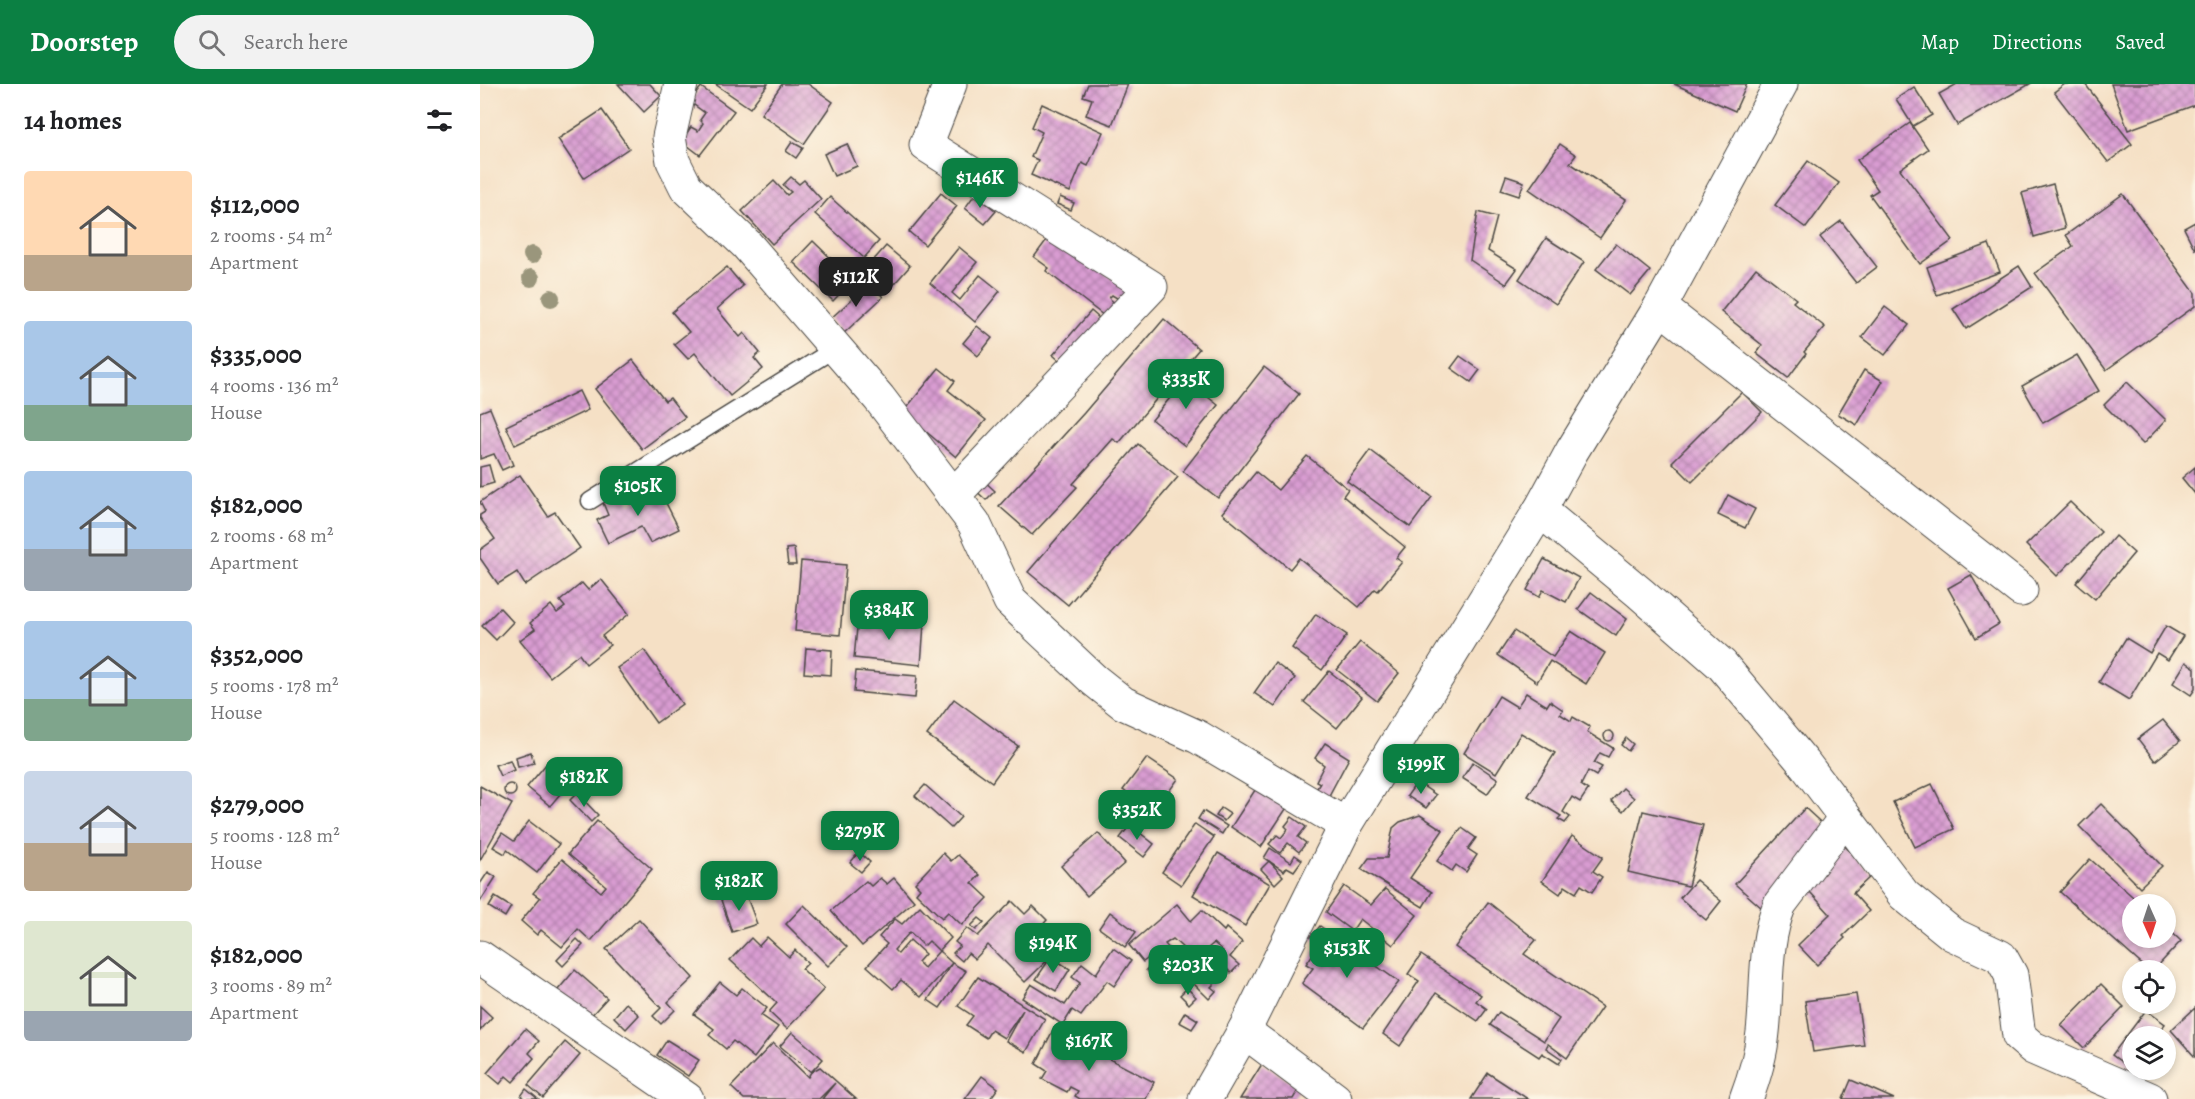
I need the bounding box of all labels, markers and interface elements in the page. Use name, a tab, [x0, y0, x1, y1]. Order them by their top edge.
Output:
search box	[174, 15, 594, 69]
text: Doorstep	[30, 23, 138, 61]
icon: search	[195, 26, 228, 59]
text: Search here	[243, 27, 348, 57]
text: Map	[1921, 28, 1959, 56]
text: Directions	[1992, 28, 2082, 56]
text: Saved	[2115, 28, 2165, 56]
text: 14 homes	[24, 103, 122, 138]
icon: filters	[423, 104, 456, 137]
pin: $146K	[938, 158, 1022, 209]
text: $146K	[956, 164, 1004, 191]
text: $112,000	[210, 187, 300, 222]
icon: home	[72, 195, 144, 267]
text: 2 rooms · 54 m²	[210, 222, 332, 249]
text: Apartment	[210, 249, 299, 276]
pin: $112K	[814, 257, 898, 308]
text: $112K	[833, 263, 879, 290]
text: $335,000	[210, 337, 302, 372]
icon: home	[72, 345, 144, 417]
pin: $335K	[1144, 359, 1228, 410]
text: $335K	[1162, 365, 1210, 392]
text: 4 rooms · 136 m²	[210, 372, 339, 399]
text: House	[210, 399, 262, 426]
pin: $105K	[596, 466, 680, 517]
text: $105K	[614, 472, 662, 499]
text: $182,000	[210, 487, 303, 522]
icon: home	[72, 495, 144, 567]
text: 2 rooms · 68 m²	[210, 522, 334, 549]
text: Apartment	[210, 549, 299, 576]
pin: $384K	[847, 590, 931, 641]
text: $384K	[864, 596, 914, 623]
text: $352,000	[210, 637, 303, 672]
icon: home	[72, 645, 144, 717]
text: 5 rooms · 178 m²	[210, 672, 339, 699]
text: House	[210, 699, 262, 726]
pin: $199K	[1379, 744, 1463, 795]
text: $199K	[1397, 750, 1445, 777]
pin: $182K	[542, 757, 626, 808]
text: $182K	[560, 763, 608, 790]
text: $279,000	[210, 787, 304, 822]
pin: $352K	[1095, 790, 1179, 841]
icon: home	[72, 795, 144, 867]
text: $352K	[1112, 796, 1162, 823]
pin: $279K	[818, 811, 902, 862]
text: $279K	[835, 817, 885, 844]
text: 5 rooms · 128 m²	[210, 822, 340, 849]
text: House	[210, 849, 262, 876]
pin: $182K	[697, 861, 781, 912]
text: $182K	[715, 867, 763, 894]
north arrow	[2122, 894, 2176, 948]
map controls	[2122, 894, 2176, 1080]
pin: $194K	[1011, 923, 1095, 974]
pin: $153K	[1305, 928, 1389, 979]
text: $194K	[1029, 929, 1077, 956]
text: $153K	[1324, 934, 1370, 961]
text: $182,000	[210, 937, 303, 972]
icon: home	[72, 945, 144, 1017]
pin: $203K	[1146, 945, 1230, 996]
text: $203K	[1163, 951, 1213, 978]
button: locate	[2122, 960, 2176, 1014]
text: 3 rooms · 89 m²	[210, 972, 332, 999]
text: Apartment	[210, 999, 299, 1026]
pin: $167K	[1047, 1021, 1131, 1072]
button: layers	[2122, 1026, 2176, 1080]
text: $167K	[1065, 1027, 1113, 1054]

